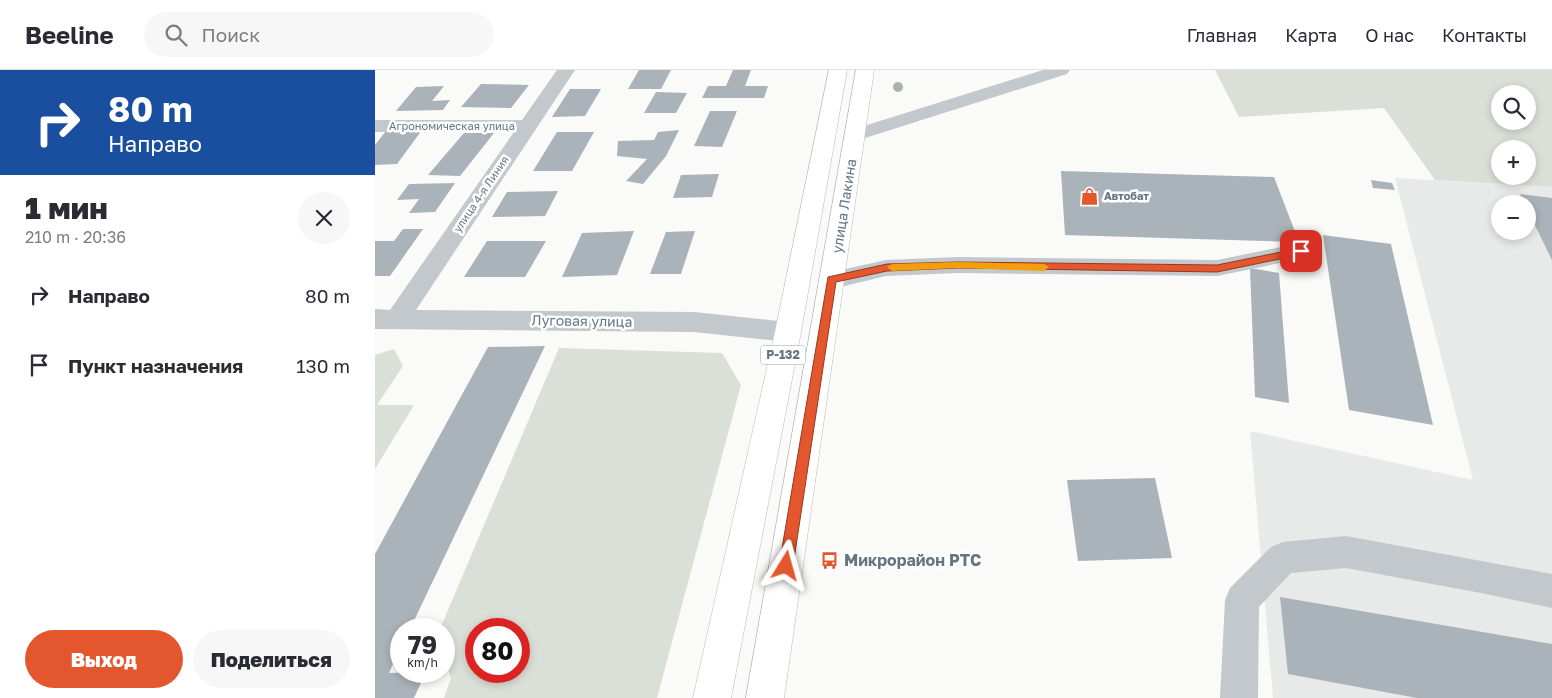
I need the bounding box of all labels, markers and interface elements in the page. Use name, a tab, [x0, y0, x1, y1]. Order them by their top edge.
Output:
search box	[144, 12, 494, 57]
text: Beeline	[25, 20, 114, 49]
icon: search	[162, 21, 190, 49]
text: Поиск	[202, 23, 260, 46]
text: Главная	[1187, 24, 1257, 46]
text: Карта	[1285, 24, 1337, 46]
text: О нас	[1365, 24, 1414, 46]
text: Контакты	[1442, 24, 1527, 46]
map controls	[1491, 85, 1536, 240]
button: search	[1491, 85, 1536, 130]
text: 80 m	[108, 88, 193, 130]
icon: right	[25, 90, 90, 155]
street label: Агрономическая улица	[389, 119, 515, 132]
text: Направо	[108, 130, 202, 157]
button: +	[1491, 140, 1536, 185]
street label: улица 4-я Линия	[450, 153, 511, 234]
street label: улица Лакина	[828, 157, 859, 254]
shop icon: Автобат	[1080, 186, 1100, 206]
place label: Автобат	[1104, 189, 1149, 202]
text: 1 мин	[25, 190, 108, 226]
button: close	[298, 192, 350, 244]
button: −	[1491, 195, 1536, 240]
text: 210 m · 20:36	[25, 227, 126, 247]
pin	[1280, 230, 1322, 272]
icon: arrive	[1287, 237, 1315, 265]
icon: right	[25, 281, 53, 309]
text: Направо	[68, 284, 150, 307]
text: 80 m	[305, 284, 350, 307]
street label: Луговая улица	[531, 311, 633, 330]
road number: Р-132	[761, 346, 805, 364]
icon: arrive	[25, 351, 53, 379]
text: Пункт назначения	[68, 354, 243, 377]
text: 130 m	[296, 354, 350, 377]
position arrow	[759, 539, 811, 591]
bus stop icon: Микрорайон РТС	[820, 550, 840, 570]
place label: Микрорайон РТС	[844, 550, 981, 570]
speed limit sign: 80	[465, 618, 530, 683]
text: 79	[408, 629, 437, 660]
button: Выход	[25, 630, 183, 688]
button: Поделиться	[193, 630, 350, 688]
text: km/h	[407, 655, 438, 670]

